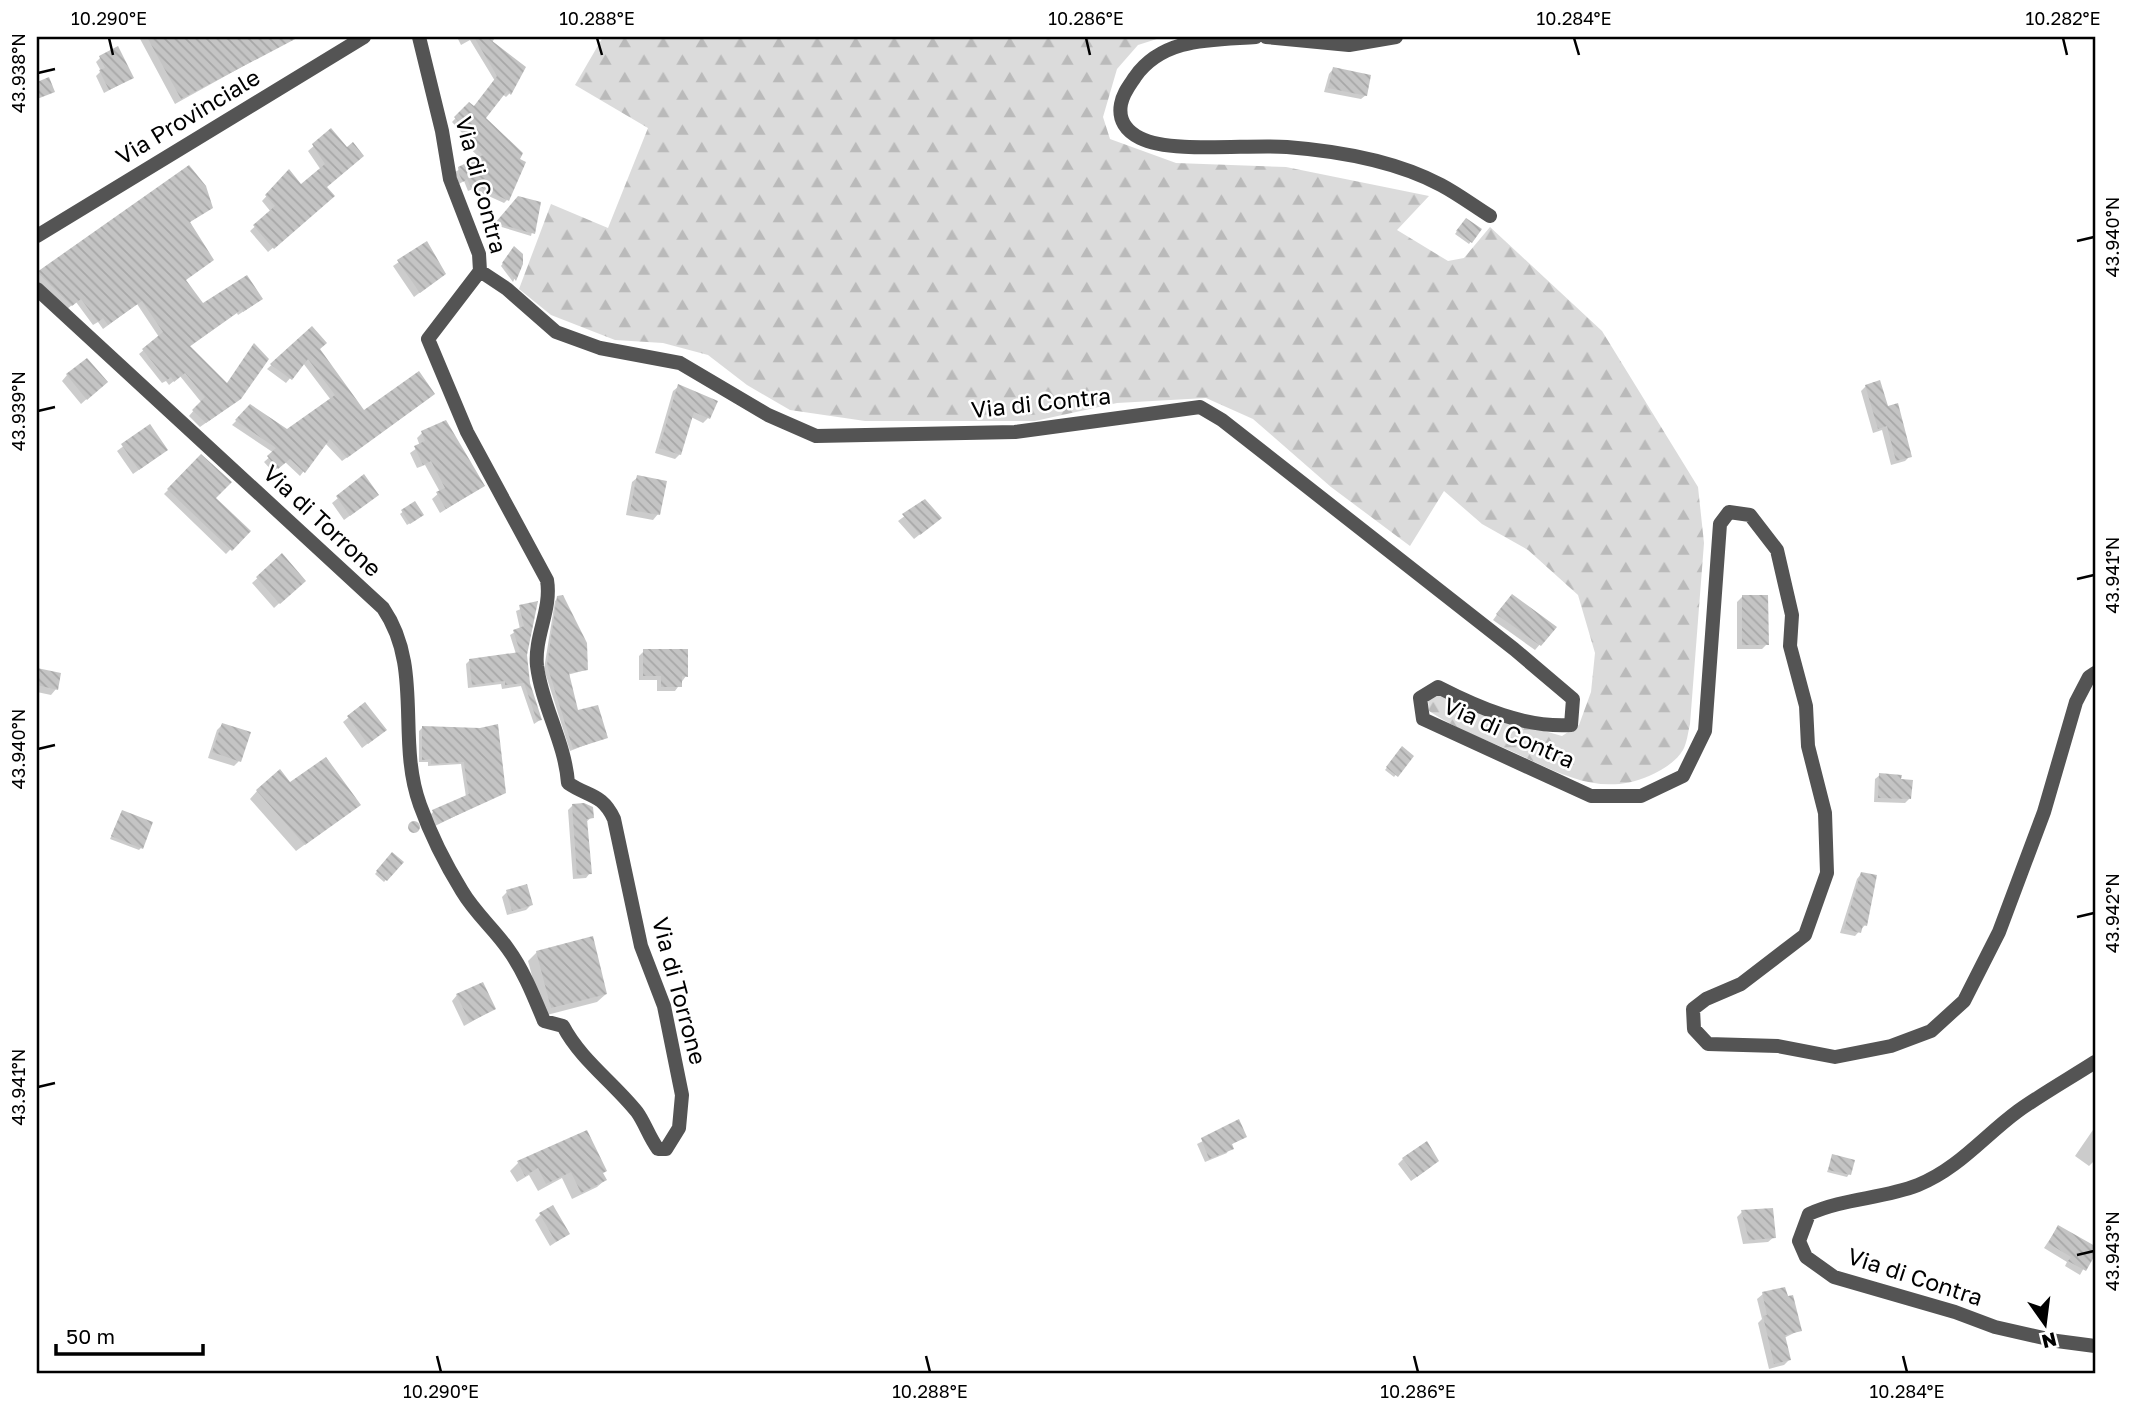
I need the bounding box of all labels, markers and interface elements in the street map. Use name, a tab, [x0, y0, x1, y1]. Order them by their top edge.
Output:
text: 10.290°E	[71, 7, 147, 29]
text: 10.288°E	[559, 7, 635, 29]
text: 10.286°E	[1048, 7, 1124, 29]
text: 10.284°E	[1537, 7, 1611, 29]
text: 10.282°E	[2025, 7, 2101, 29]
text: 43.938°N	[7, 33, 29, 113]
street label: Via Provinciale	[110, 62, 264, 170]
street label: Via di Contra	[450, 113, 514, 256]
text: 43.940°N	[2101, 197, 2123, 277]
text: 43.939°N	[7, 371, 29, 451]
street label: Via di Contra	[969, 381, 1112, 423]
street label: Via di Torrone	[258, 458, 388, 582]
text: 43.941°N	[2101, 537, 2123, 613]
street label: Via di Contra	[1439, 691, 1579, 773]
text: 43.940°N	[7, 709, 29, 789]
text: 43.942°N	[2101, 873, 2123, 953]
street label: Via di Torrone	[647, 914, 713, 1067]
text: 43.941°N	[7, 1049, 29, 1125]
text: 43.943°N	[2101, 1211, 2123, 1291]
street label: Via di Contra	[1844, 1241, 1987, 1311]
north arrow	[2010, 1288, 2080, 1358]
scale bar	[56, 1313, 203, 1357]
text: 50 m	[66, 1323, 115, 1349]
text: N	[2039, 1328, 2059, 1354]
text: 10.290°E	[403, 1380, 479, 1402]
text: 10.288°E	[892, 1380, 968, 1402]
text: 10.286°E	[1380, 1380, 1456, 1402]
text: 10.284°E	[1870, 1380, 1944, 1402]

